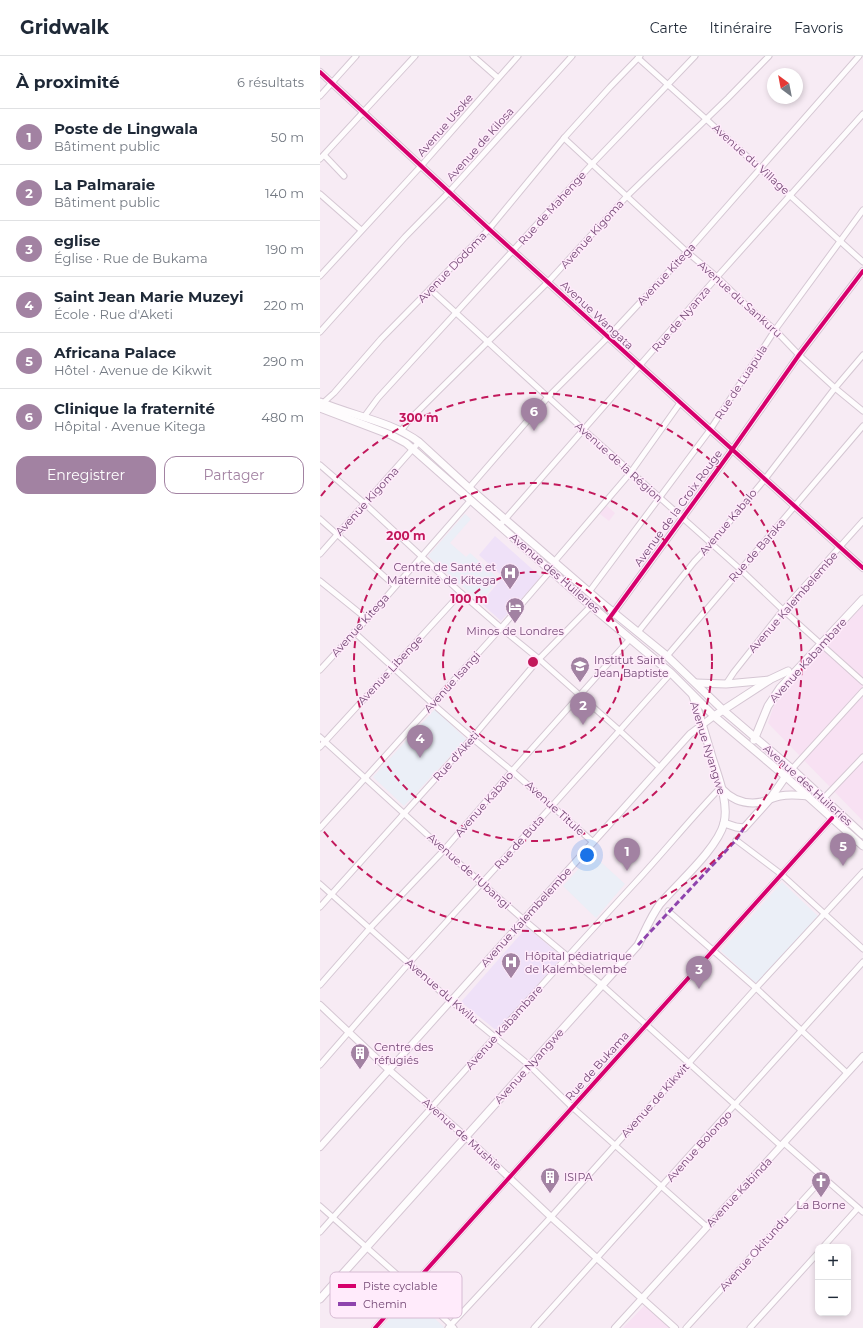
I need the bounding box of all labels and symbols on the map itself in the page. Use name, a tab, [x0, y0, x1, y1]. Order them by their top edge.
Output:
north arrow	[767, 68, 803, 104]
street label: Avenue Usoke	[414, 91, 476, 159]
street label: Avenue de Kilosa	[443, 104, 517, 184]
street label: Avenue du Village	[709, 121, 793, 198]
street label: Rue de Mahenge	[515, 168, 589, 248]
street label: Avenue Kigoma	[557, 197, 627, 271]
street label: Avenue Dodoma	[415, 229, 489, 305]
street label: Avenue Kitega	[634, 240, 698, 308]
street label: Avenue du Sankuru	[695, 258, 785, 340]
street label: Avenue Wangata	[558, 278, 636, 352]
street label: Rue de Nyanza	[649, 283, 713, 355]
street label: Rue de Luapula	[712, 342, 770, 422]
pin: 6	[521, 398, 547, 431]
text: 300 m	[398, 410, 439, 425]
street label: Avenue de la Région	[572, 419, 666, 505]
street label: Avenue de la Croix Rouge	[631, 447, 725, 569]
street label: Avenue Kigoma	[332, 464, 402, 538]
street label: Avenue Kabalo	[696, 486, 760, 558]
street label: Rue de Baraka	[725, 515, 789, 585]
text: 200 m	[386, 528, 426, 543]
street label: Avenue des Huileries	[507, 530, 603, 616]
street label: Avenue Kalembelembe	[745, 548, 841, 655]
place label: Centre de Santé et Maternité de Kitega	[387, 560, 497, 587]
hospital icon: Centre de Santé et Maternité de Kitega	[499, 562, 521, 590]
street label: Avenue Kitega	[328, 591, 392, 659]
text: 100 m	[451, 591, 487, 606]
hotel icon: Minos de Londres	[504, 596, 526, 624]
street label: Avenue Kabambare	[766, 615, 850, 705]
place label: Minos de Londres	[466, 624, 564, 638]
street label: Avenue Libenge	[354, 632, 426, 708]
street label: Avenue Isangi	[421, 648, 483, 715]
place label: Institut Saint Jean Baptiste	[593, 653, 669, 680]
centre of rings	[526, 655, 540, 669]
school or university icon: Institut Saint Jean Baptiste	[569, 655, 591, 683]
pin: 2	[570, 692, 596, 725]
street label: Avenue Nyangwe	[687, 700, 729, 797]
pin: 4	[407, 725, 433, 758]
street label: Rue d'Aketi	[430, 728, 482, 784]
street label: Avenue des Huileries	[761, 741, 856, 829]
street label: Avenue Kabalo	[452, 768, 516, 840]
street label: Avenue Titule	[522, 778, 588, 839]
street label: Rue de Buta	[491, 812, 547, 872]
street label: Avenue de l'Ubangi	[425, 830, 514, 912]
pin: 5	[830, 833, 856, 866]
pin: 1	[614, 838, 640, 871]
your location	[577, 845, 597, 865]
street label: Avenue Kalembelembe	[478, 864, 575, 970]
place label: Hôpital pédiatrique de Kalembelembe	[525, 949, 632, 976]
hospital icon: Hôpital pédiatrique de Kalembelembe	[500, 951, 522, 979]
street label: Avenue du Kwilu	[402, 955, 482, 1027]
pin: 3	[686, 956, 712, 989]
street label: Avenue Kabambare	[462, 982, 546, 1072]
street label: Avenue Nyangwe	[491, 1025, 567, 1107]
street label: Rue de Bukama	[562, 1028, 632, 1104]
place label: Centre des réfugiés	[374, 1040, 434, 1067]
building icon: Centre des réfugiés	[349, 1042, 371, 1070]
street label: Avenue de Kikwit	[618, 1059, 692, 1140]
street label: Avenue de Mushie	[420, 1095, 505, 1173]
street label: Avenue Bolongo	[663, 1107, 735, 1185]
street label: Avenue Kabinda	[703, 1154, 775, 1230]
building icon: ISIPA	[539, 1166, 561, 1194]
place label: ISIPA	[564, 1170, 593, 1184]
church icon: La Borne	[810, 1170, 832, 1198]
place label: La Borne	[796, 1198, 846, 1212]
street label: Avenue Okitundu	[716, 1212, 792, 1294]
legend	[330, 1272, 462, 1318]
text: Piste cyclable	[363, 1279, 438, 1293]
text: Chemin	[363, 1297, 407, 1311]

